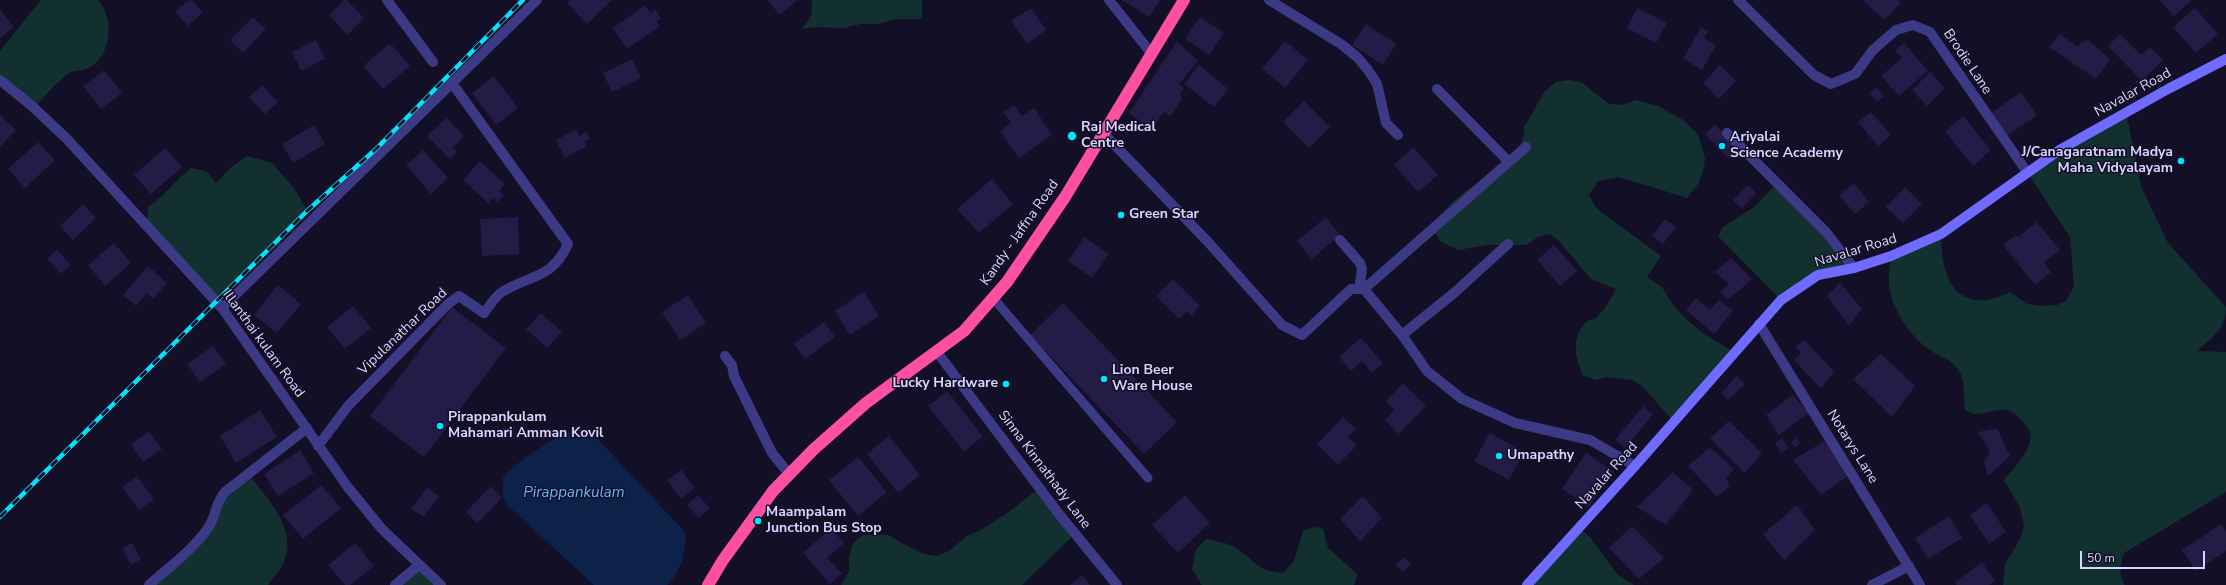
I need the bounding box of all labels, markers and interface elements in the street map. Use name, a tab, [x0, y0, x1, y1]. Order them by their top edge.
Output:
street label: Brodie Lane	[1939, 26, 1995, 98]
street label: Navalar Road	[2092, 65, 2174, 121]
place label: Raj Medical Centre	[1081, 120, 1156, 152]
marker: Raj Medical Centre	[1066, 130, 1078, 142]
place label: Ariyalai Science Academy	[1730, 130, 1843, 162]
marker: Ariyalai Science Academy	[1717, 141, 1727, 151]
place label: J/Canagaratnam Madya Maha Vidyalayam	[2021, 145, 2173, 178]
marker: J/Canagaratnam Madya Maha Vidyalayam	[2176, 156, 2186, 166]
street label: Kandy - Jaffna Road	[977, 177, 1063, 289]
place label: Green Star	[1129, 207, 1199, 223]
marker: Green Star	[1116, 210, 1126, 220]
street label: Navalar Road	[1813, 231, 1899, 271]
street label: Vipulanathar Road	[355, 285, 451, 379]
street label: Illanthai kulam Road	[218, 287, 308, 401]
place label: Lion Beer Ware House	[1112, 363, 1193, 396]
marker: Lion Beer Ware House	[1099, 374, 1109, 384]
place label: Lucky Hardware	[892, 376, 998, 392]
marker: Lucky Hardware	[1001, 379, 1011, 389]
street label: Notarys Lane	[1823, 407, 1881, 487]
street label: Sinna Kinnathady Lane	[994, 408, 1094, 532]
place label: Pirappankulam Mahamari Amman Kovil	[448, 410, 603, 442]
marker: Pirappankulam Mahamari Amman Kovil	[435, 421, 445, 431]
street label: Navalar Road	[1572, 439, 1642, 513]
place label: Umapathy	[1507, 448, 1574, 464]
marker: Umapathy	[1494, 451, 1504, 461]
water label: Pirappankulam	[523, 484, 625, 502]
place label: Maampalam Junction Bus Stop	[766, 505, 882, 538]
marker: Maampalam Junction Bus Stop	[753, 516, 763, 526]
scale bar	[2082, 543, 2207, 569]
text: 50 m	[2087, 550, 2115, 566]

